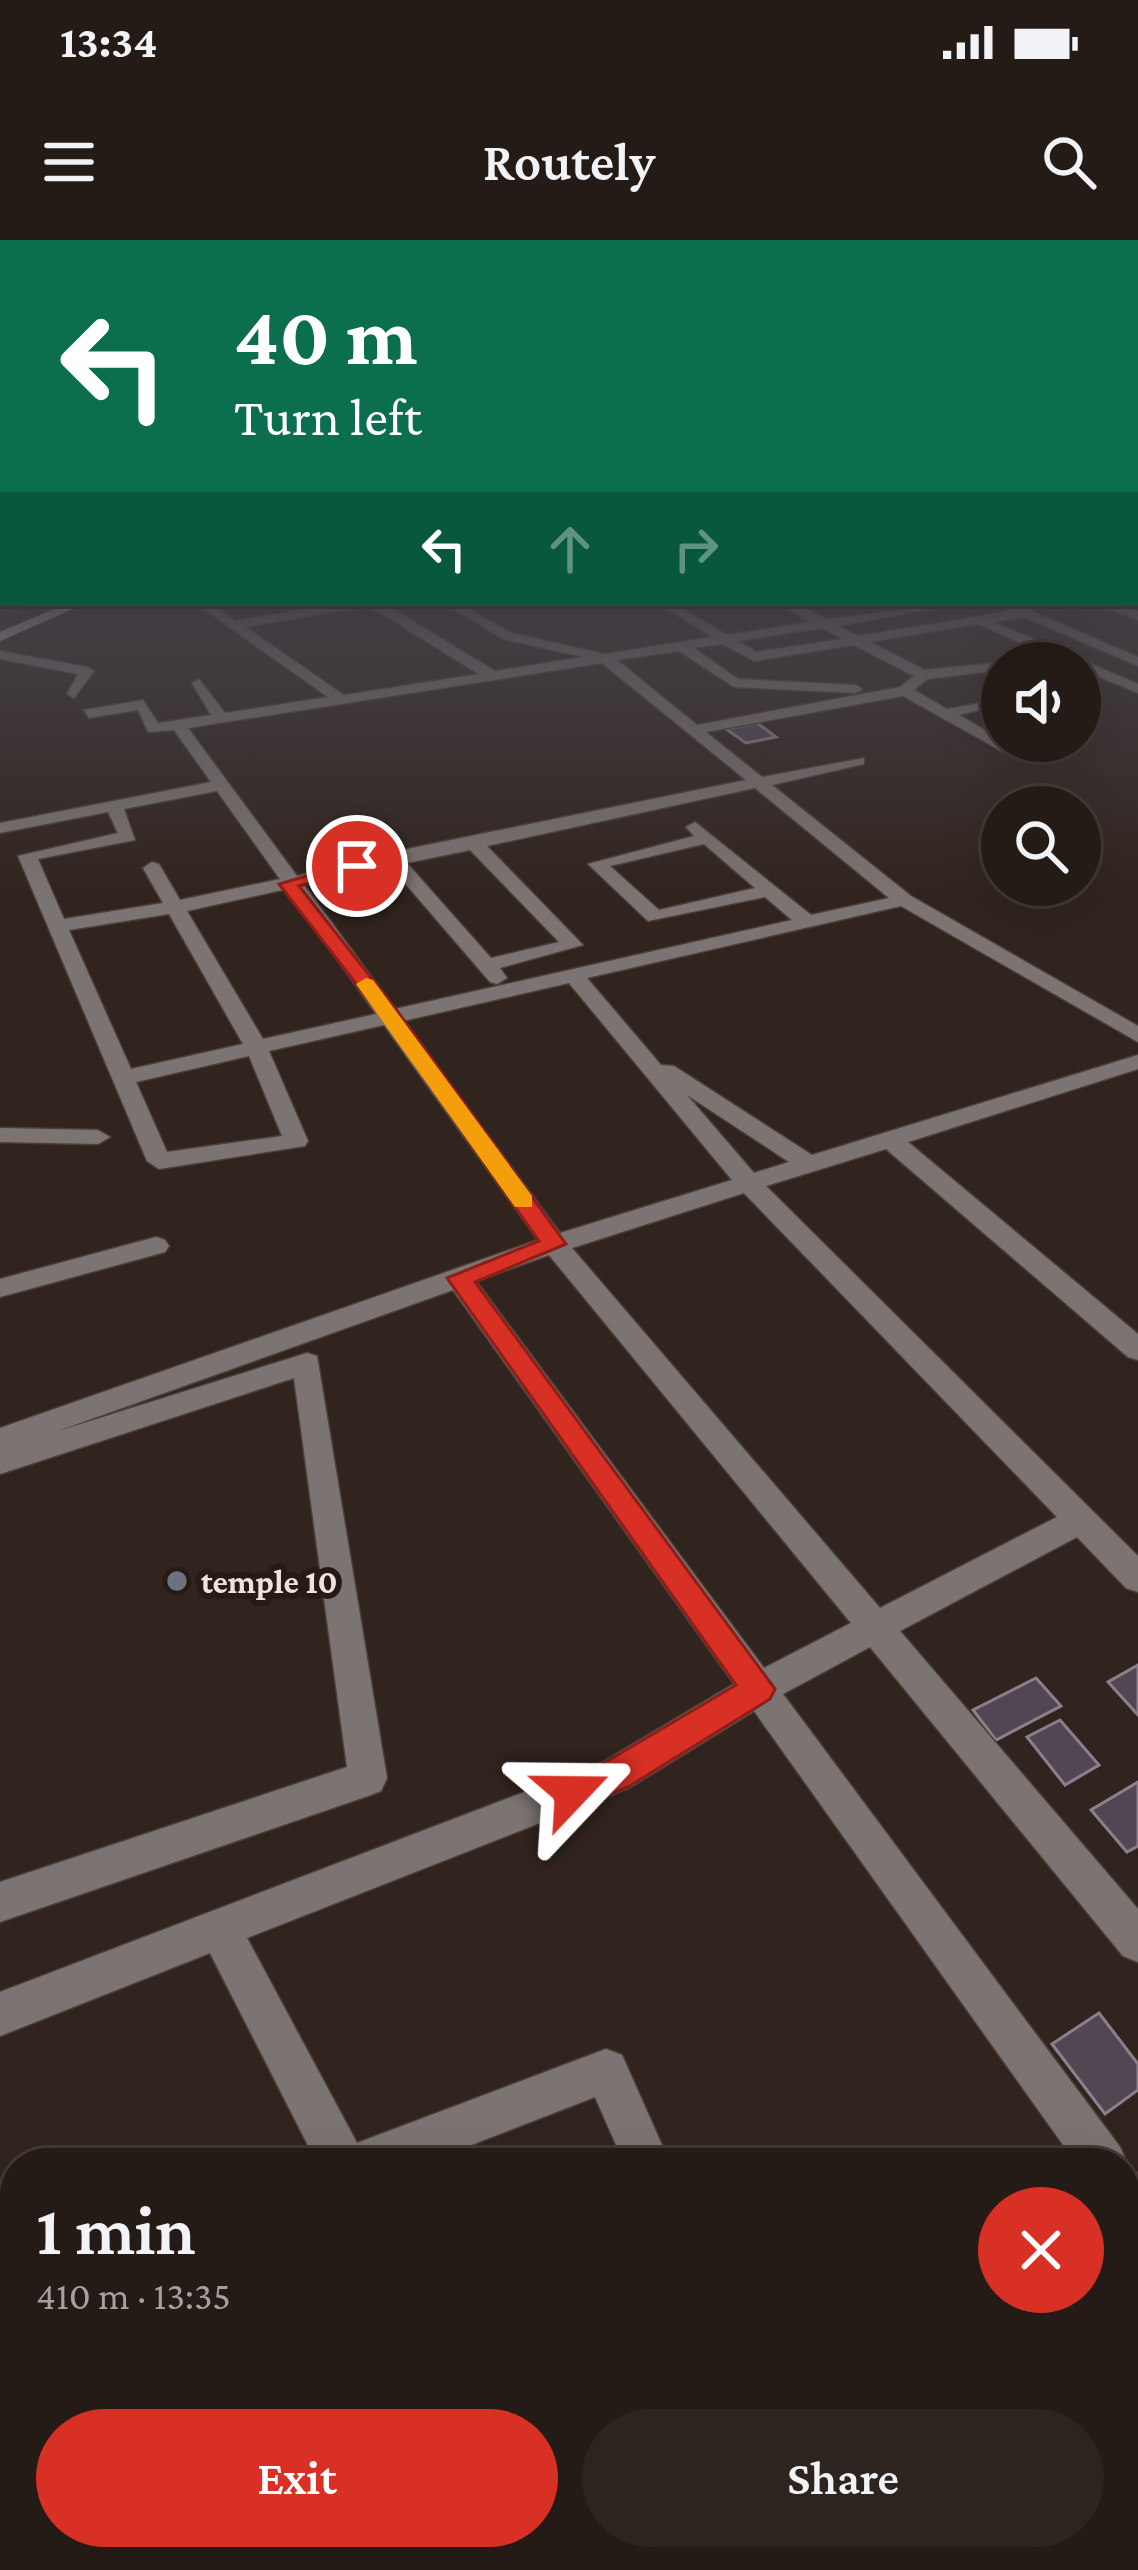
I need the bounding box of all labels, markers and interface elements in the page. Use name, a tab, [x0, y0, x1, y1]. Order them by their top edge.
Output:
text: 13:34	[60, 17, 158, 67]
icon: menu	[36, 129, 102, 195]
icon: search	[1036, 129, 1102, 195]
text: Routely	[483, 132, 655, 192]
icon: left	[36, 288, 192, 444]
text: 40 m	[234, 289, 418, 382]
text: Turn left	[234, 387, 422, 447]
icon: left	[411, 516, 477, 582]
icon: ahead	[537, 516, 603, 582]
icon: right	[663, 516, 729, 582]
map controls	[981, 642, 1101, 906]
button: sound	[981, 642, 1101, 762]
button: search	[981, 786, 1101, 906]
pin	[306, 815, 408, 917]
icon: arrive	[324, 833, 390, 899]
place label: temple 10	[201, 1563, 338, 1600]
marker: temple 10	[164, 1568, 190, 1594]
position arrow	[509, 1729, 635, 1855]
button: close	[978, 2187, 1104, 2313]
text: 1 min	[36, 2189, 196, 2269]
text: 410 m · 13:35	[36, 2274, 231, 2317]
button: Exit	[36, 2409, 558, 2547]
button: Share	[582, 2409, 1104, 2547]

